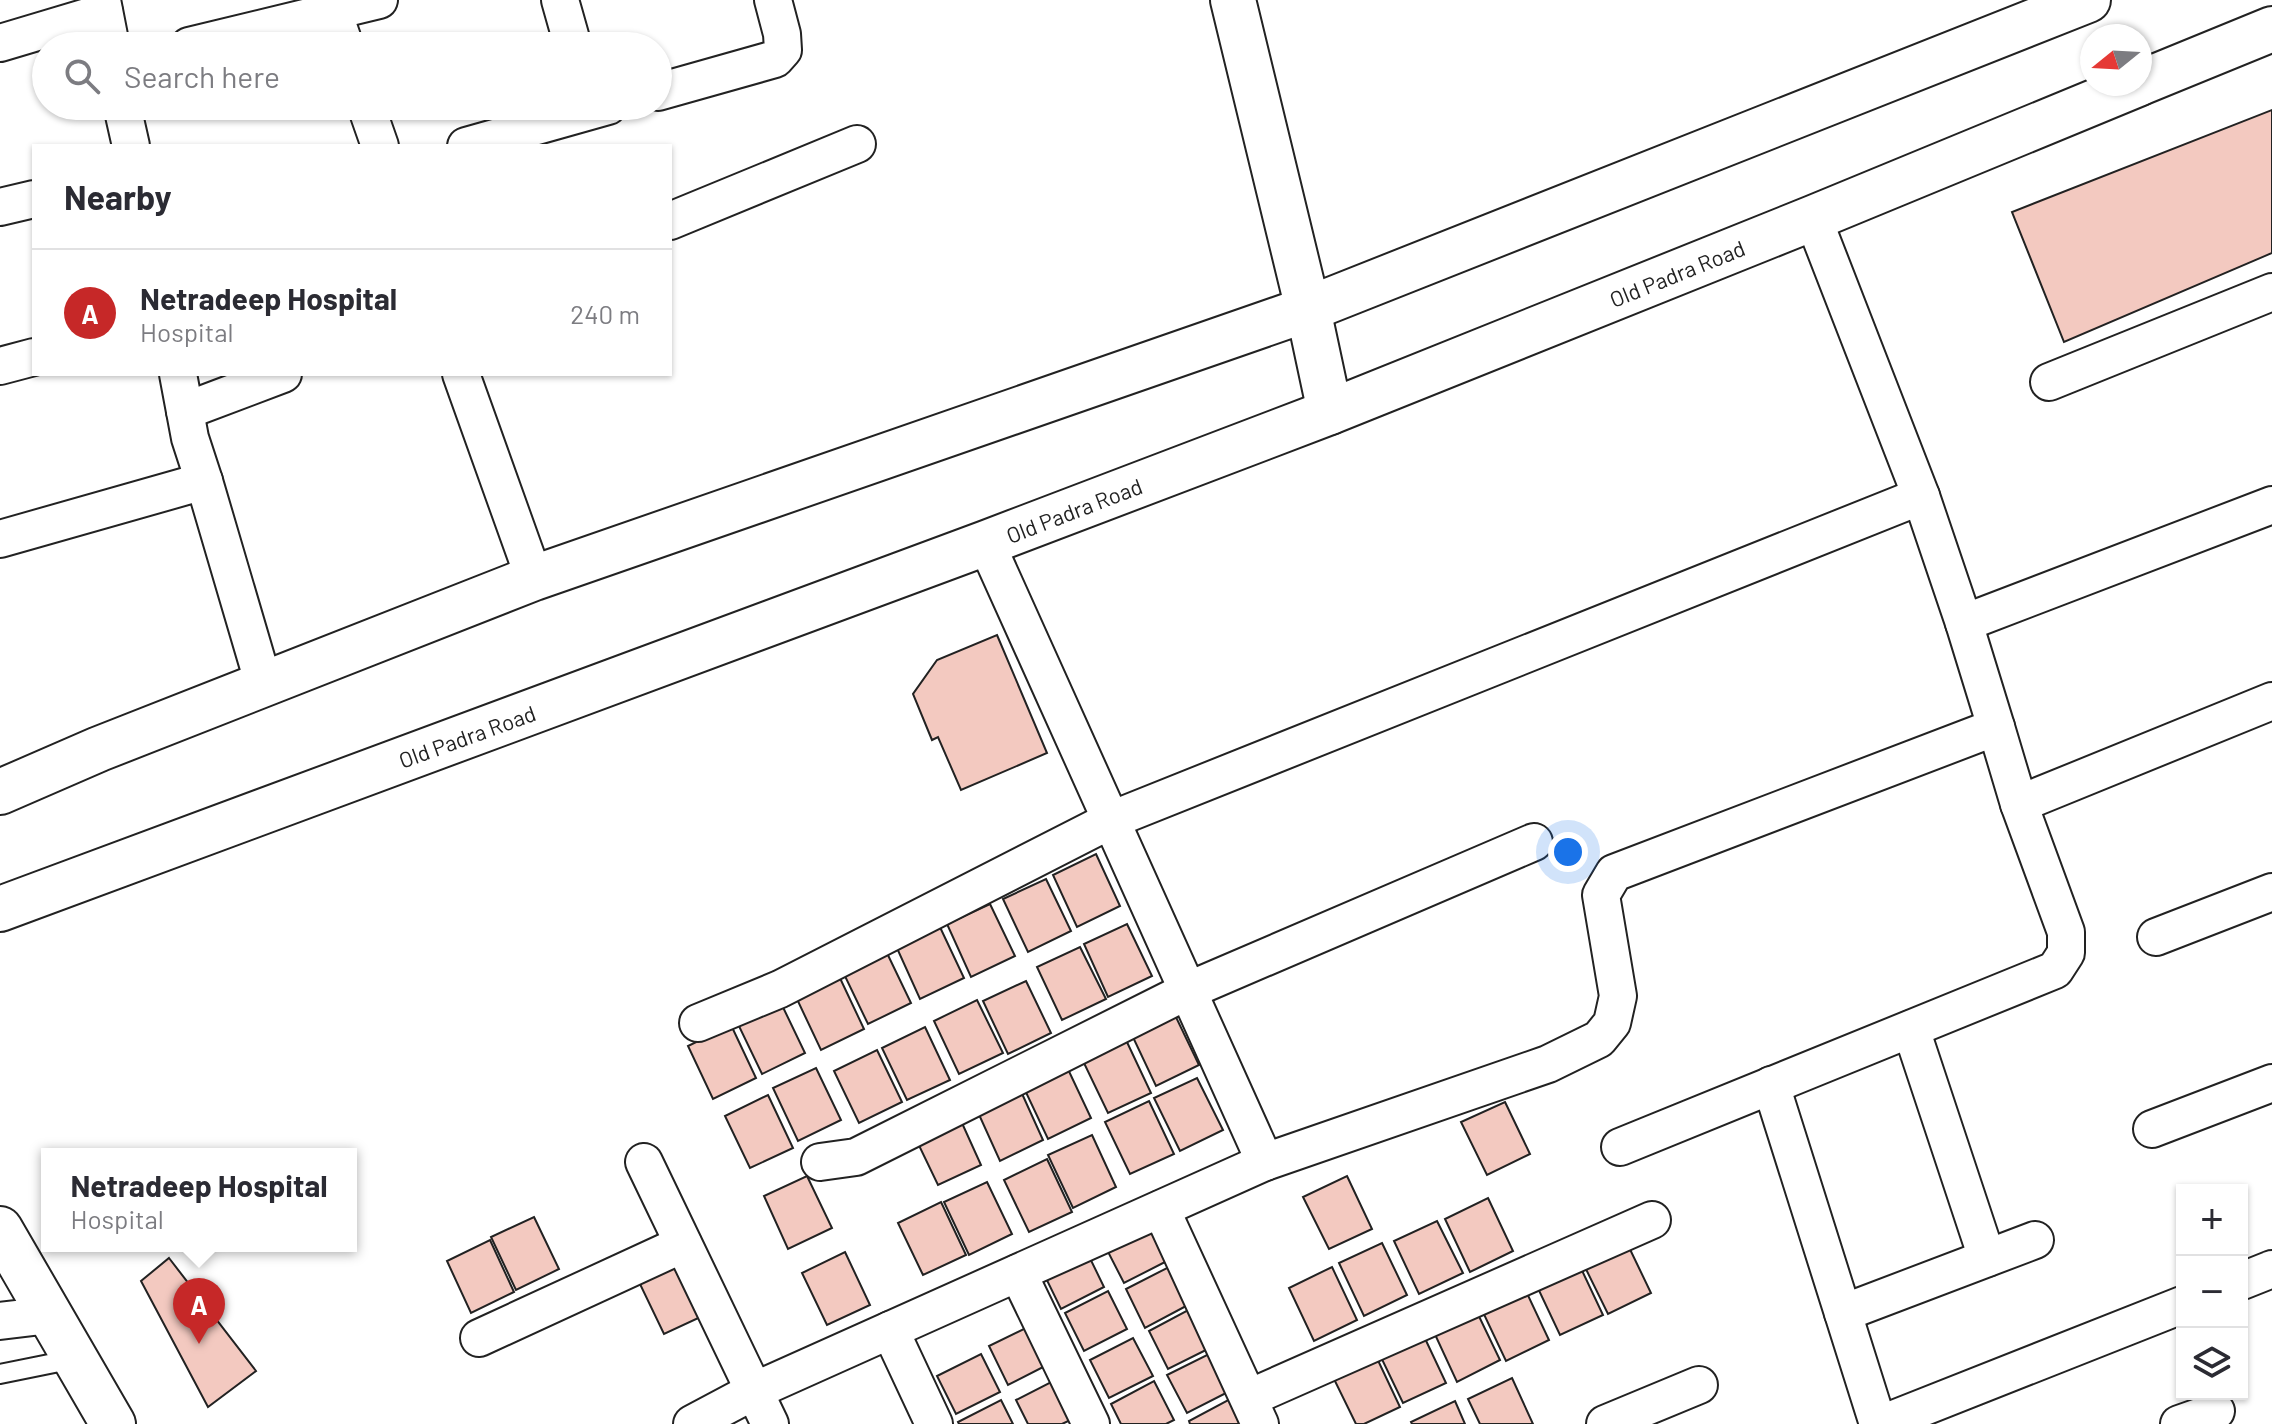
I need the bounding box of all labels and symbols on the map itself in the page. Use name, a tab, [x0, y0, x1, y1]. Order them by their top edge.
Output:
north arrow	[2080, 24, 2152, 96]
street label: Old Padra Road	[1606, 234, 1748, 312]
street label: Old Padra Road	[1002, 472, 1146, 548]
street label: Old Padra Road	[395, 699, 539, 773]
your location	[1548, 832, 1588, 872]
pin: A	[173, 1278, 225, 1344]

